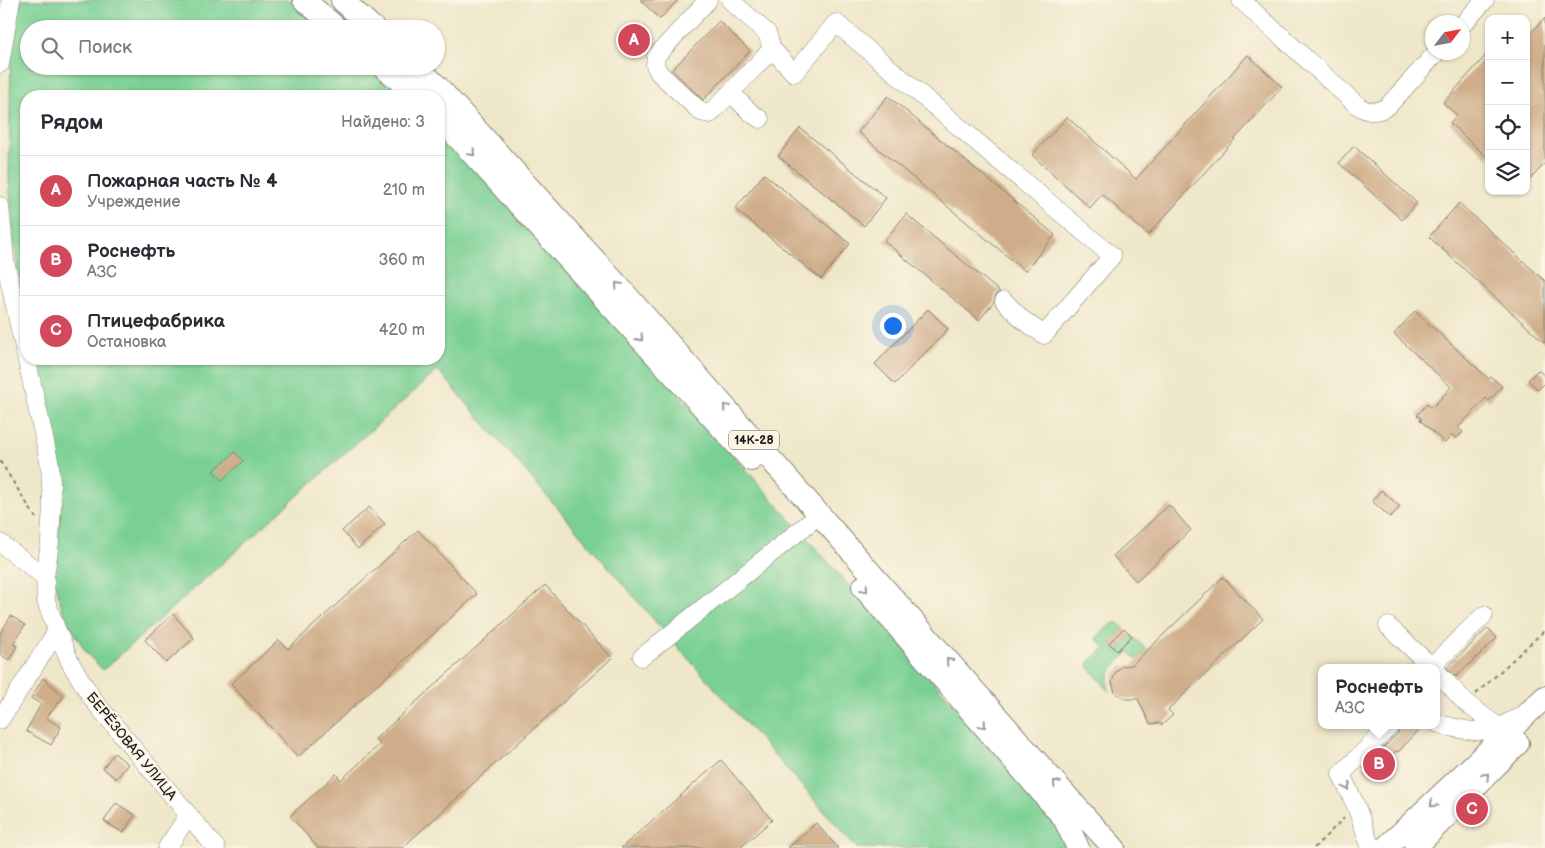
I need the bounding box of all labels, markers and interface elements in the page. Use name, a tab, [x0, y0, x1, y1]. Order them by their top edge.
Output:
north arrow	[1425, 15, 1470, 60]
map controls	[1485, 15, 1530, 195]
button: +	[1485, 15, 1530, 60]
search box	[20, 20, 445, 75]
pin: A	[618, 21, 650, 59]
icon: search	[38, 34, 66, 62]
text: Поиск	[78, 36, 132, 59]
button: −	[1485, 60, 1530, 105]
button: locate	[1485, 105, 1530, 150]
text: Рядом	[40, 110, 103, 135]
text: Найдено: 3	[341, 113, 425, 132]
one-way arrow	[466, 147, 475, 156]
button: layers	[1485, 150, 1530, 195]
text: Пожарная часть № 4	[87, 170, 277, 193]
text: A	[51, 181, 61, 200]
text: 210 m	[383, 181, 425, 200]
text: Учреждение	[87, 193, 180, 212]
text: Роснефть	[87, 240, 175, 263]
text: B	[50, 251, 62, 270]
text: 360 m	[378, 251, 425, 270]
text: АЗС	[87, 263, 117, 282]
one-way arrow	[615, 282, 624, 291]
text: Птицефабрика	[87, 310, 225, 333]
your location	[880, 313, 906, 339]
text: C	[50, 321, 62, 340]
text: 420 m	[379, 321, 425, 340]
one-way arrow	[634, 332, 643, 341]
text: Остановка	[87, 333, 166, 352]
one-way arrow	[722, 404, 731, 413]
road number: 14К-28	[729, 430, 779, 450]
one-way arrow	[860, 583, 868, 592]
one-way arrow	[945, 657, 954, 666]
popup	[1318, 664, 1440, 729]
text: Роснефть	[1335, 676, 1423, 699]
street label: БЕРЁЗОВАЯ УЛИЦА	[83, 688, 181, 804]
text: АЗС	[1335, 699, 1365, 718]
one-way arrow	[977, 720, 986, 729]
pin: B	[1363, 745, 1395, 783]
one-way arrow	[1480, 773, 1489, 782]
one-way arrow	[1053, 780, 1061, 789]
one-way arrow	[1341, 782, 1351, 791]
pin: C	[1456, 790, 1488, 828]
one-way arrow	[1429, 798, 1438, 807]

